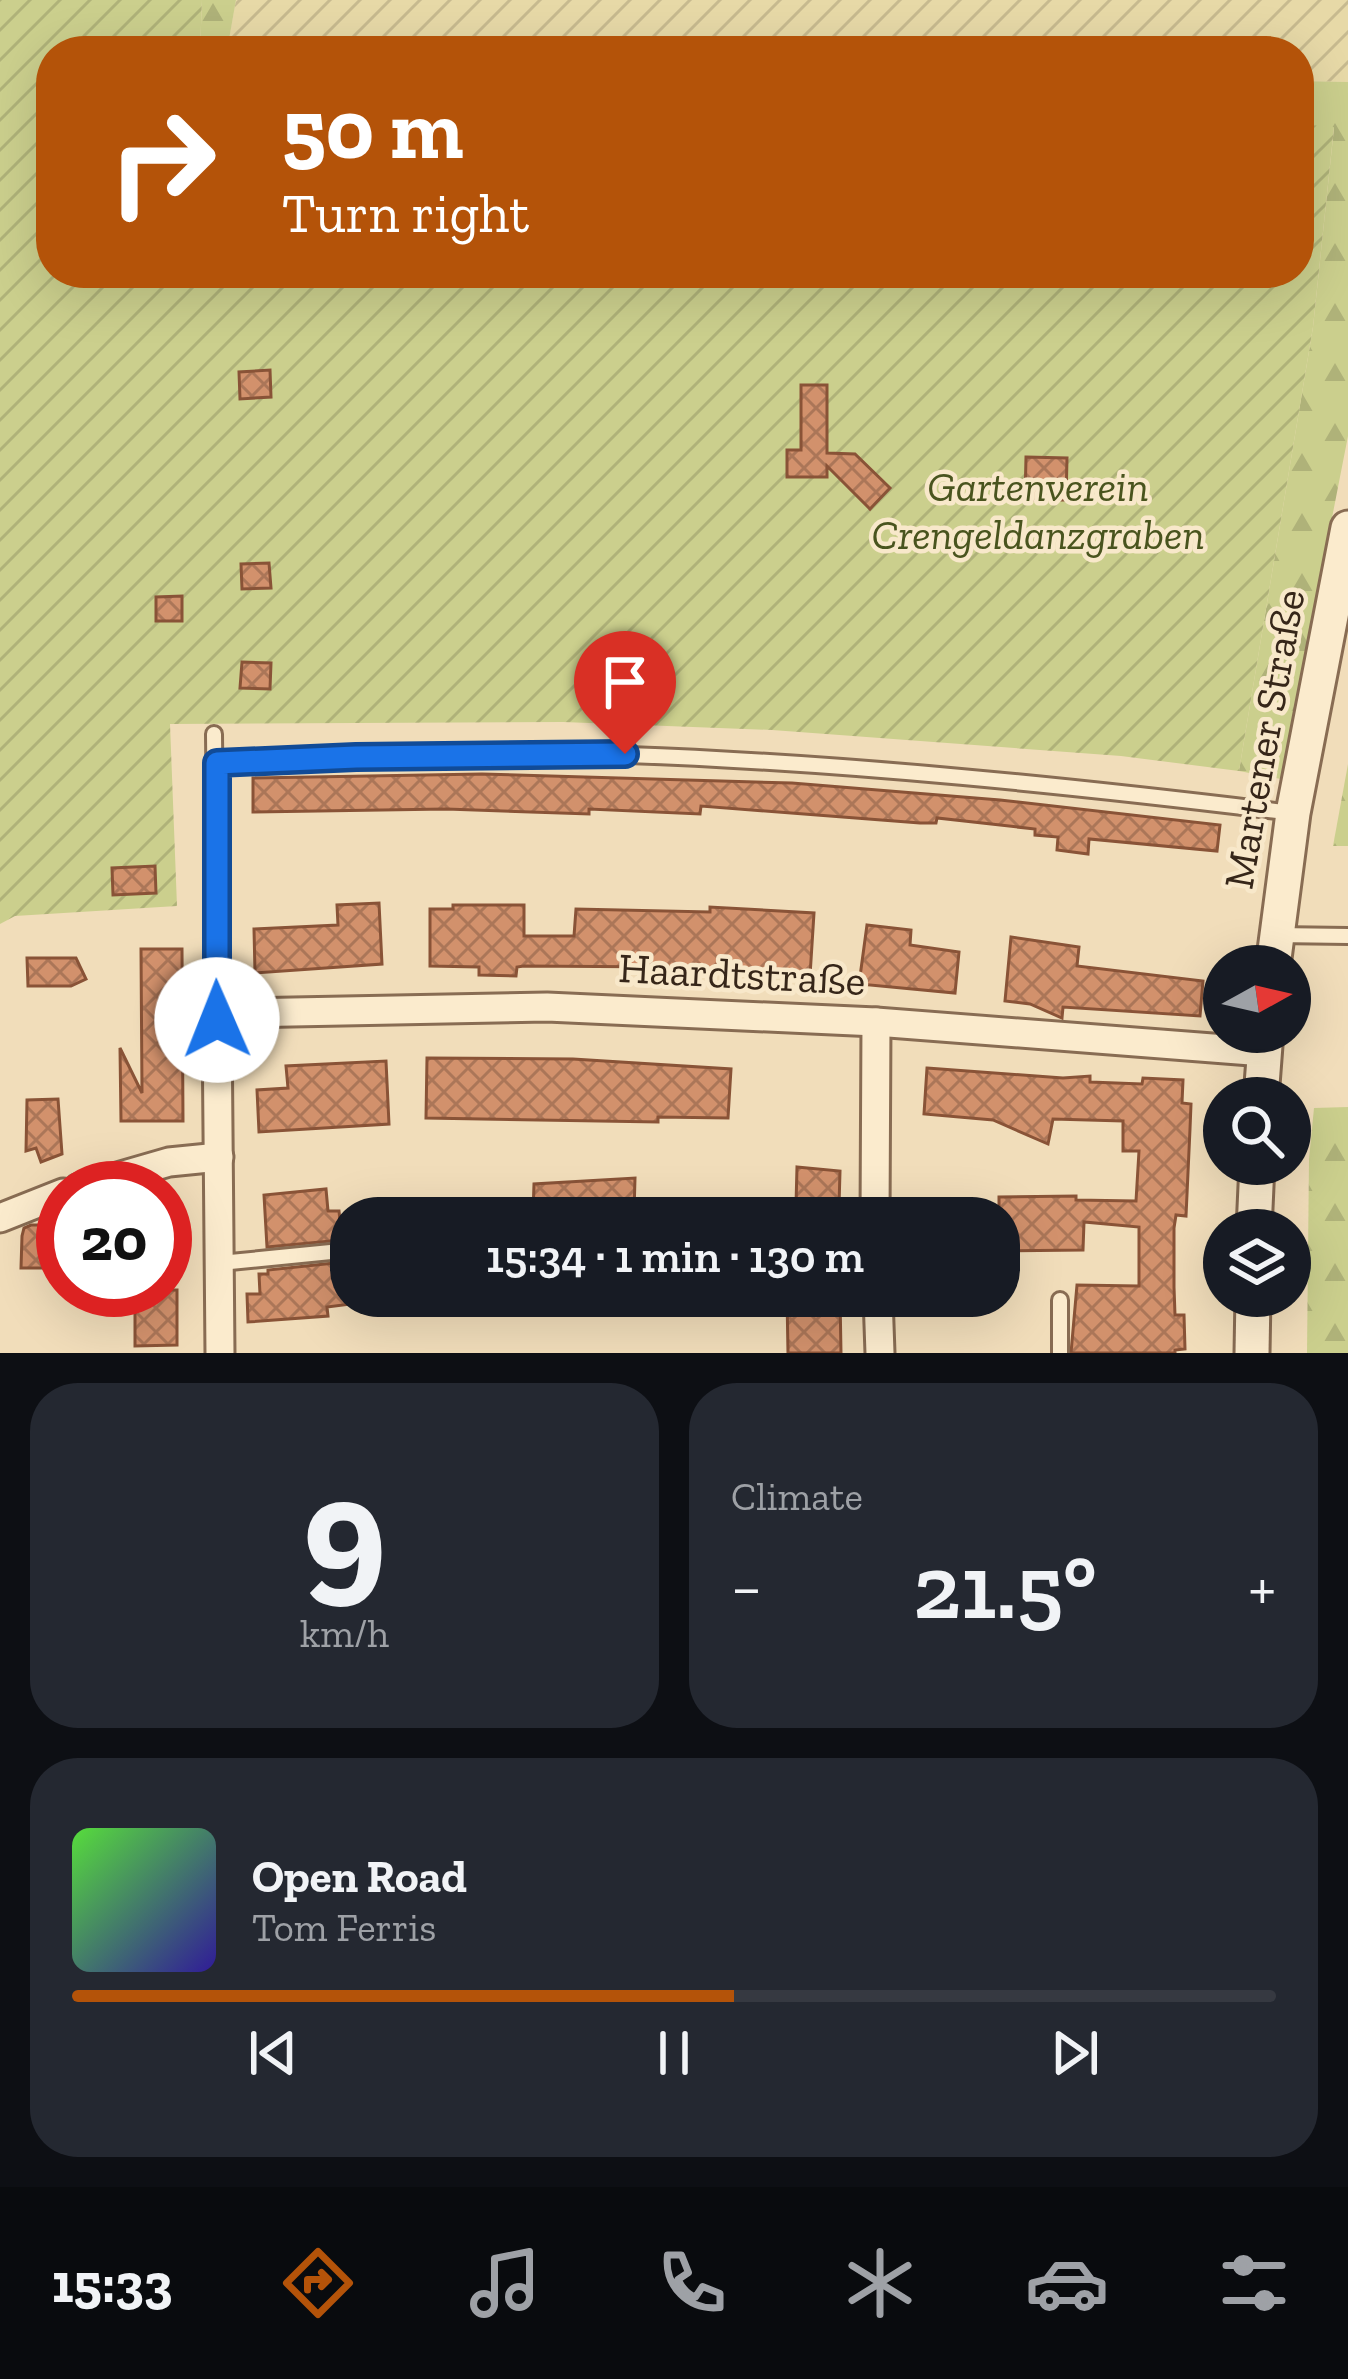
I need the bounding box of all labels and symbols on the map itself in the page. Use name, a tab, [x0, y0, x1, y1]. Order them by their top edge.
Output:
park label: Gartenverein Crengeldanzgraben	[872, 461, 1204, 560]
street label: Martener Straße	[1213, 585, 1315, 893]
pin	[574, 631, 676, 754]
street label: Haardtstraße	[617, 942, 867, 1006]
north arrow	[1203, 945, 1311, 1053]
position arrow	[154, 957, 280, 1083]
speed limit sign: 20	[36, 1161, 192, 1317]

